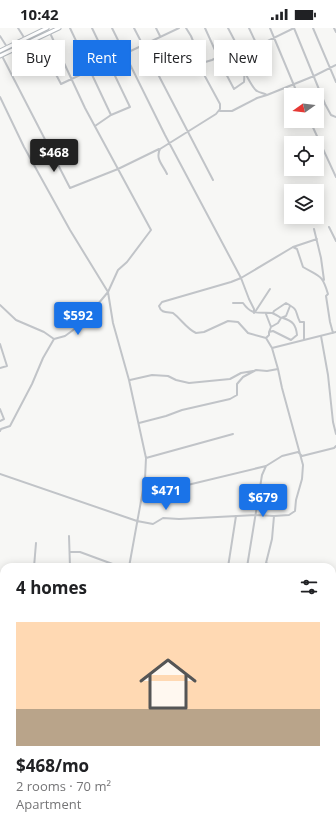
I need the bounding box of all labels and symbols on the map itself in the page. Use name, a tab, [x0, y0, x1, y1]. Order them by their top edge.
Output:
north arrow	[284, 88, 324, 128]
pin: $468	[30, 139, 78, 173]
pin: $592	[54, 302, 102, 336]
pin: $471	[142, 477, 190, 511]
pin: $679	[239, 484, 287, 518]

